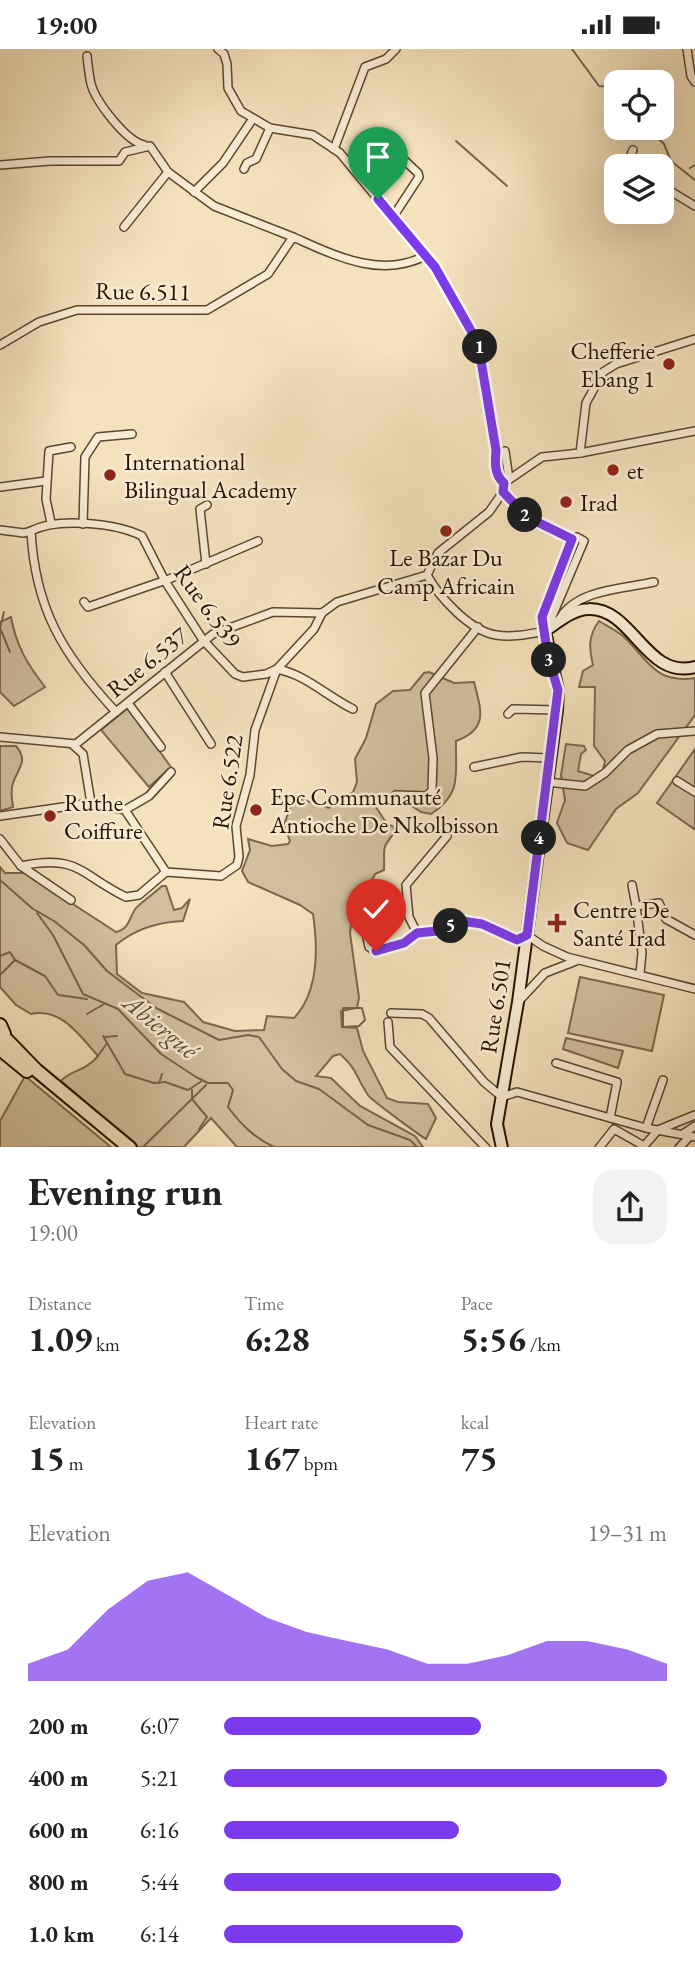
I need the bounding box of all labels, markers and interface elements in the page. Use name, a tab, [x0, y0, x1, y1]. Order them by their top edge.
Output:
text: 19:00	[35, 8, 97, 42]
map controls	[604, 70, 674, 224]
button: locate	[604, 70, 674, 140]
pin	[348, 127, 408, 199]
icon: arrive	[359, 138, 397, 176]
button: layers	[604, 154, 674, 224]
street label: Rue 6.511	[95, 275, 191, 307]
pin: 1	[462, 329, 498, 365]
text: 1	[474, 334, 485, 359]
place label: Chefferie Ebang 1	[570, 335, 655, 394]
marker: Chefferie Ebang 1	[661, 356, 677, 372]
place label: International Bilingual Academy	[124, 446, 297, 505]
place label: et	[627, 455, 644, 486]
marker: et	[605, 462, 621, 478]
marker: International Bilingual Academy	[102, 467, 118, 483]
place label: Irad	[580, 487, 619, 518]
marker: Irad	[558, 494, 574, 510]
pin: 2	[508, 497, 542, 533]
text: 2	[519, 502, 530, 527]
marker: Le Bazar Du Camp Africain	[438, 523, 454, 539]
place label: Le Bazar Du Camp Africain	[377, 542, 515, 601]
street label: Rue 6.539	[167, 558, 249, 654]
street label: Rue 6.537	[100, 620, 194, 704]
pin: 3	[532, 643, 566, 677]
text: 3	[543, 647, 554, 672]
street label: Rue 6.522	[204, 732, 250, 832]
place label: Epc Communauté Antioche De Nkolbisson	[269, 781, 499, 840]
place label: Ruthe Coiffure	[64, 787, 143, 846]
marker: Epc Communauté Antioche De Nkolbisson	[248, 802, 264, 818]
marker: Ruthe Coiffure	[42, 808, 58, 824]
pin: 4	[522, 821, 556, 855]
text: 4	[533, 825, 544, 850]
pin	[346, 879, 406, 951]
icon: check	[357, 890, 395, 928]
place label: Centre De Santé Irad	[573, 894, 669, 953]
pin: 5	[434, 909, 468, 943]
text: 5	[445, 913, 456, 938]
marker: Centre De Santé Irad	[547, 913, 567, 933]
street label: Rue 6.501	[472, 956, 518, 1056]
water label: Abiergué	[115, 984, 207, 1068]
text: Evening run	[28, 1167, 223, 1216]
button: share	[593, 1170, 667, 1244]
text: 19:00	[28, 1218, 78, 1248]
text: Distance	[28, 1291, 91, 1316]
text: Time	[244, 1291, 284, 1316]
text: Pace	[461, 1291, 493, 1316]
text: 1.09	[28, 1316, 92, 1361]
text: 6:28	[244, 1316, 310, 1361]
text: 5:56	[461, 1316, 526, 1361]
text: km	[92, 1332, 120, 1357]
text: /km	[526, 1332, 561, 1357]
text: Elevation	[28, 1410, 96, 1435]
text: Heart rate	[244, 1410, 318, 1435]
text: kcal	[461, 1410, 489, 1435]
text: 15	[28, 1435, 65, 1480]
text: 167	[244, 1435, 300, 1480]
text: 75	[461, 1435, 498, 1480]
text: m	[65, 1451, 84, 1476]
text: bpm	[300, 1451, 338, 1476]
text: Elevation	[28, 1518, 111, 1548]
text: 19–31 m	[588, 1518, 667, 1548]
text: 200 m	[28, 1711, 89, 1741]
text: 6:07	[140, 1711, 179, 1741]
text: 400 m	[28, 1763, 89, 1793]
text: 5:21	[140, 1763, 179, 1793]
text: 600 m	[28, 1815, 89, 1845]
text: 6:16	[140, 1815, 179, 1845]
text: 800 m	[28, 1867, 89, 1897]
text: 5:44	[140, 1867, 179, 1897]
text: 1.0 km	[28, 1919, 95, 1949]
text: 6:14	[140, 1919, 179, 1949]

